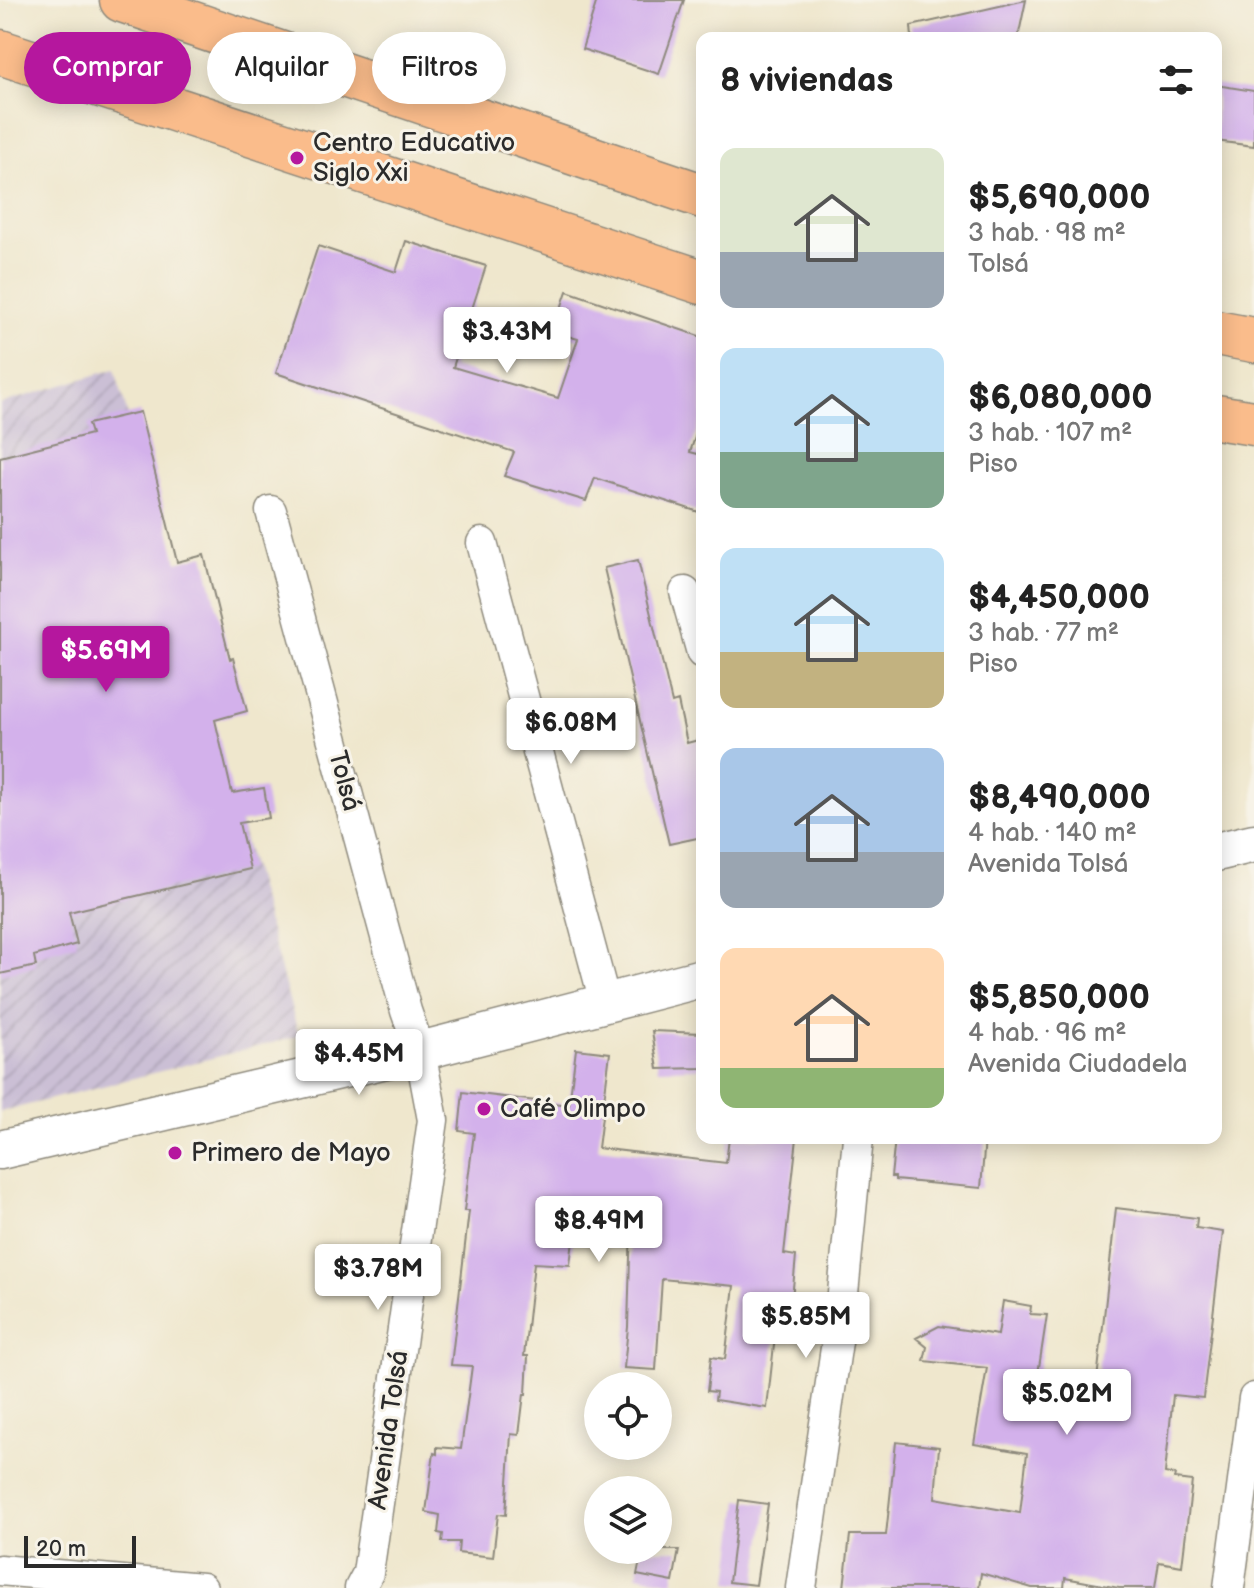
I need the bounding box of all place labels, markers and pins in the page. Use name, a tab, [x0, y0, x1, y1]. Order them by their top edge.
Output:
place label: Centro Educativo Siglo Xxi	[313, 128, 515, 189]
marker: Centro Educativo Siglo Xxi	[288, 149, 306, 167]
pin: $3.43M	[442, 307, 572, 375]
pin: $5.69M	[41, 626, 171, 694]
pin: $6.08M	[506, 698, 636, 766]
pin: $4.45M	[294, 1029, 424, 1097]
place label: Café Olimpo	[500, 1094, 646, 1125]
marker: Café Olimpo	[475, 1100, 493, 1118]
place label: Primero de Mayo	[191, 1138, 391, 1169]
marker: Primero de Mayo	[166, 1144, 184, 1162]
pin: $8.49M	[534, 1196, 664, 1264]
pin: $3.78M	[313, 1244, 443, 1312]
pin: $5.85M	[741, 1292, 871, 1360]
pin: $5.02M	[1002, 1369, 1132, 1437]

